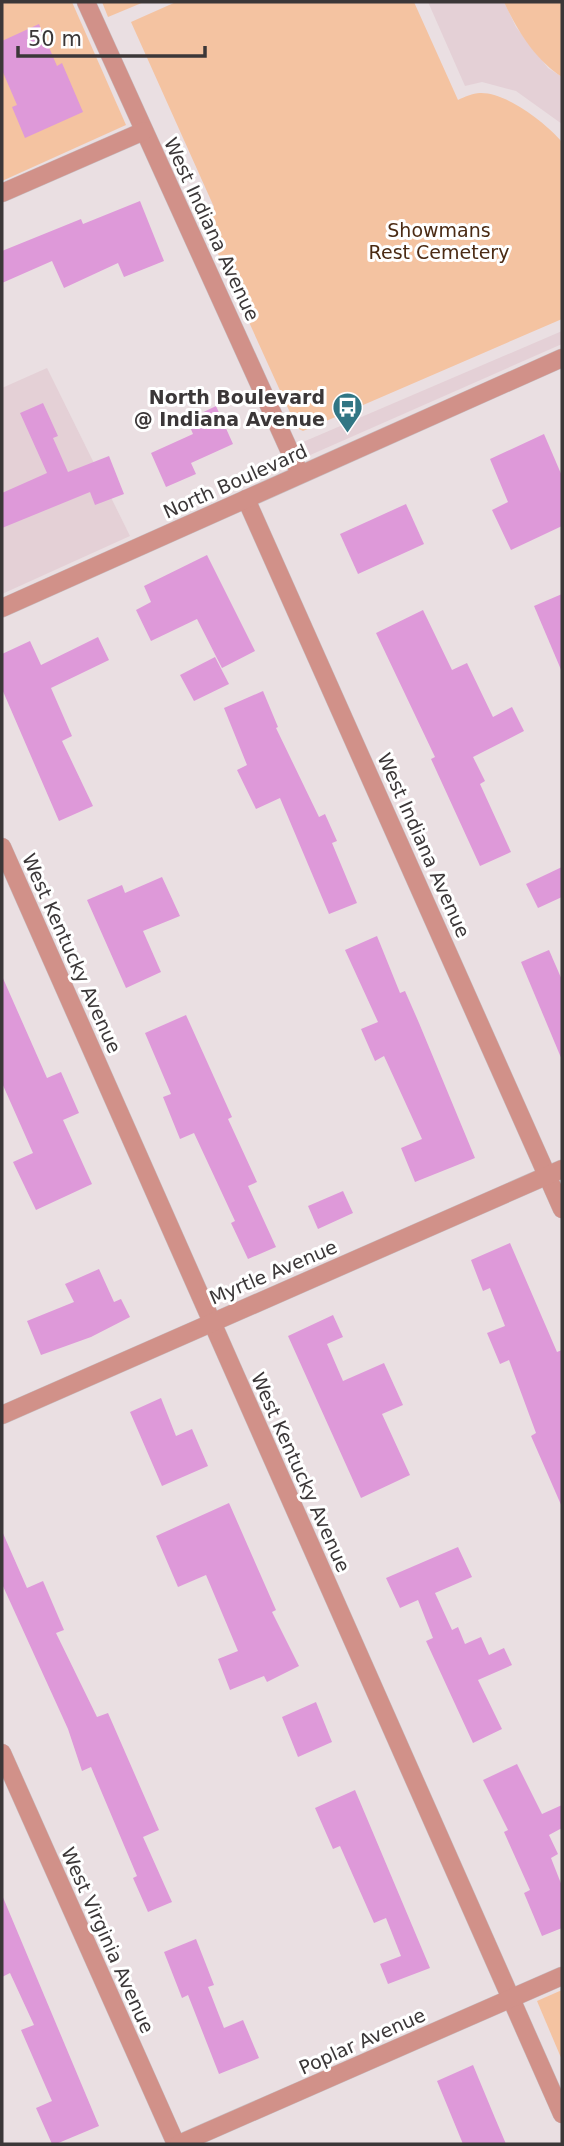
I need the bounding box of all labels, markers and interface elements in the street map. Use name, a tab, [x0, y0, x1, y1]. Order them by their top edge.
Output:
scale bar	[18, 14, 205, 58]
text: 50 m	[28, 27, 82, 51]
street label: West Indiana Avenue	[160, 134, 264, 324]
park label: Showmans Rest Cemetery	[369, 219, 509, 263]
place label: North Boulevard @ Indiana Avenue	[134, 386, 325, 430]
bus stop icon: North Boulevard @ Indiana Avenue	[331, 391, 365, 435]
street label: North Boulevard	[160, 439, 310, 523]
street label: West Indiana Avenue	[373, 749, 475, 941]
street label: West Kentucky Avenue	[18, 850, 126, 1056]
street label: Myrtle Avenue	[206, 1235, 340, 1309]
street label: West Kentucky Avenue	[247, 1369, 355, 1575]
street label: West Virginia Avenue	[57, 1844, 159, 2036]
street label: Poplar Avenue	[295, 2003, 429, 2079]

